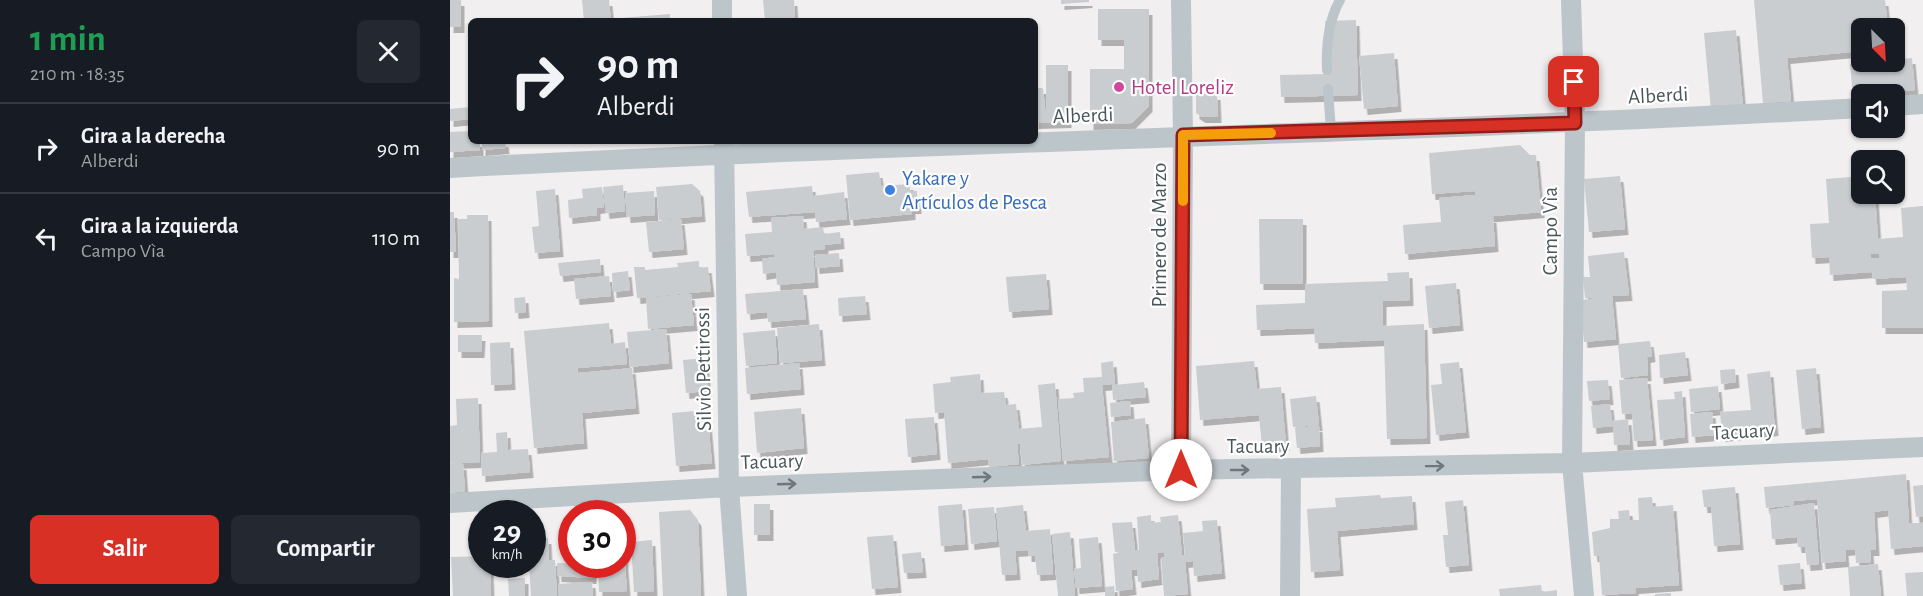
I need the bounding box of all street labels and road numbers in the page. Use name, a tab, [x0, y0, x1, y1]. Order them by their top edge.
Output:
street label: Alberdi	[1627, 83, 1689, 108]
street label: Alberdi	[1052, 104, 1114, 127]
street label: Primero de Marzo	[1149, 163, 1170, 307]
street label: Campo Vìa	[1540, 187, 1561, 275]
street label: Silvio Pettirossi	[692, 307, 715, 431]
street label: Tacuary	[1711, 419, 1775, 444]
street label: Tacuary	[1227, 436, 1289, 457]
street label: Tacuary	[740, 450, 804, 473]

